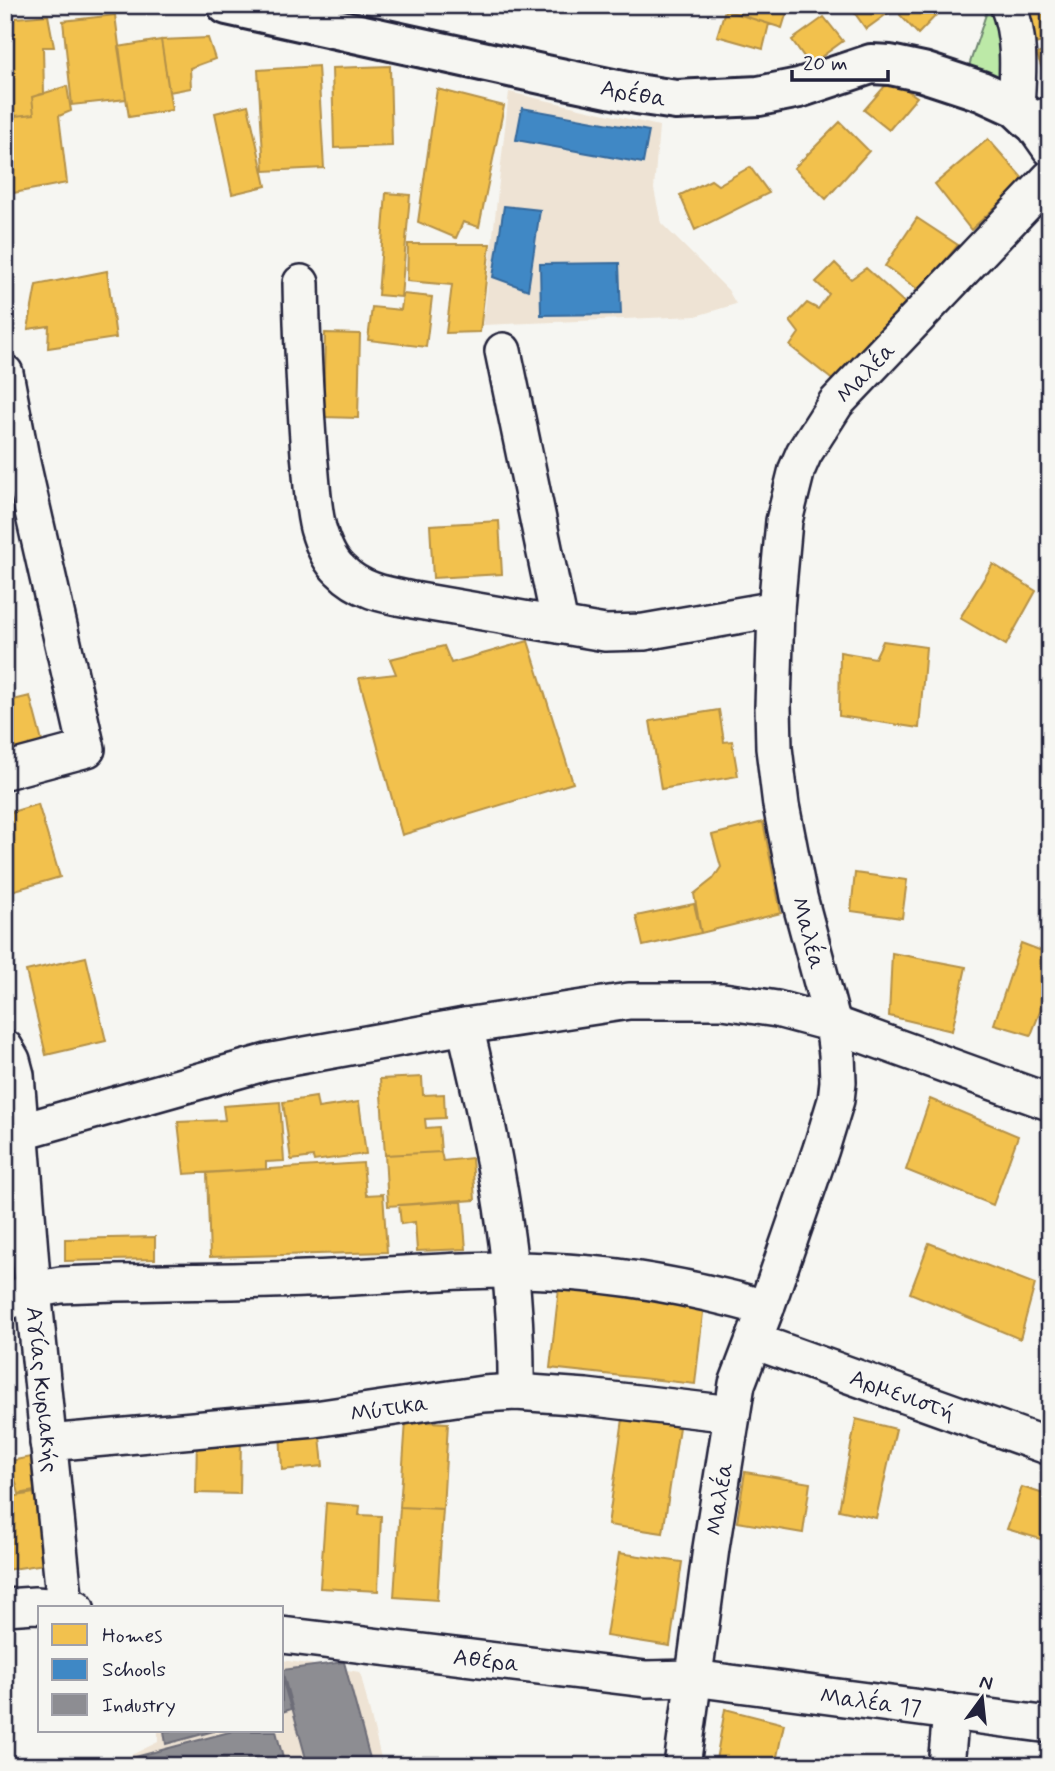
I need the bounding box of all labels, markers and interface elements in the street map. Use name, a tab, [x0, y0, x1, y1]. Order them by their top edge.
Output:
scale bar	[792, 38, 889, 82]
text: 20 m	[803, 50, 848, 78]
street label: Αρέθα	[598, 74, 668, 115]
street label: Μαλέα	[830, 337, 903, 411]
street label: Μαλέα	[783, 894, 833, 973]
street label: Αγίας Κυριακής	[18, 1305, 64, 1474]
street label: Αρμενιστή	[845, 1364, 959, 1429]
street label: Μύτικα	[348, 1389, 430, 1431]
street label: Μαλέα	[700, 1460, 741, 1538]
legend	[38, 1606, 284, 1732]
text: Homes	[102, 1622, 162, 1650]
street label: Αθέρα	[452, 1643, 521, 1681]
text: Schools	[102, 1656, 166, 1684]
north arrow	[946, 1662, 1016, 1732]
text: N	[977, 1669, 995, 1697]
street label: Μαλέα 17	[818, 1682, 923, 1725]
text: Industry	[102, 1692, 176, 1720]

